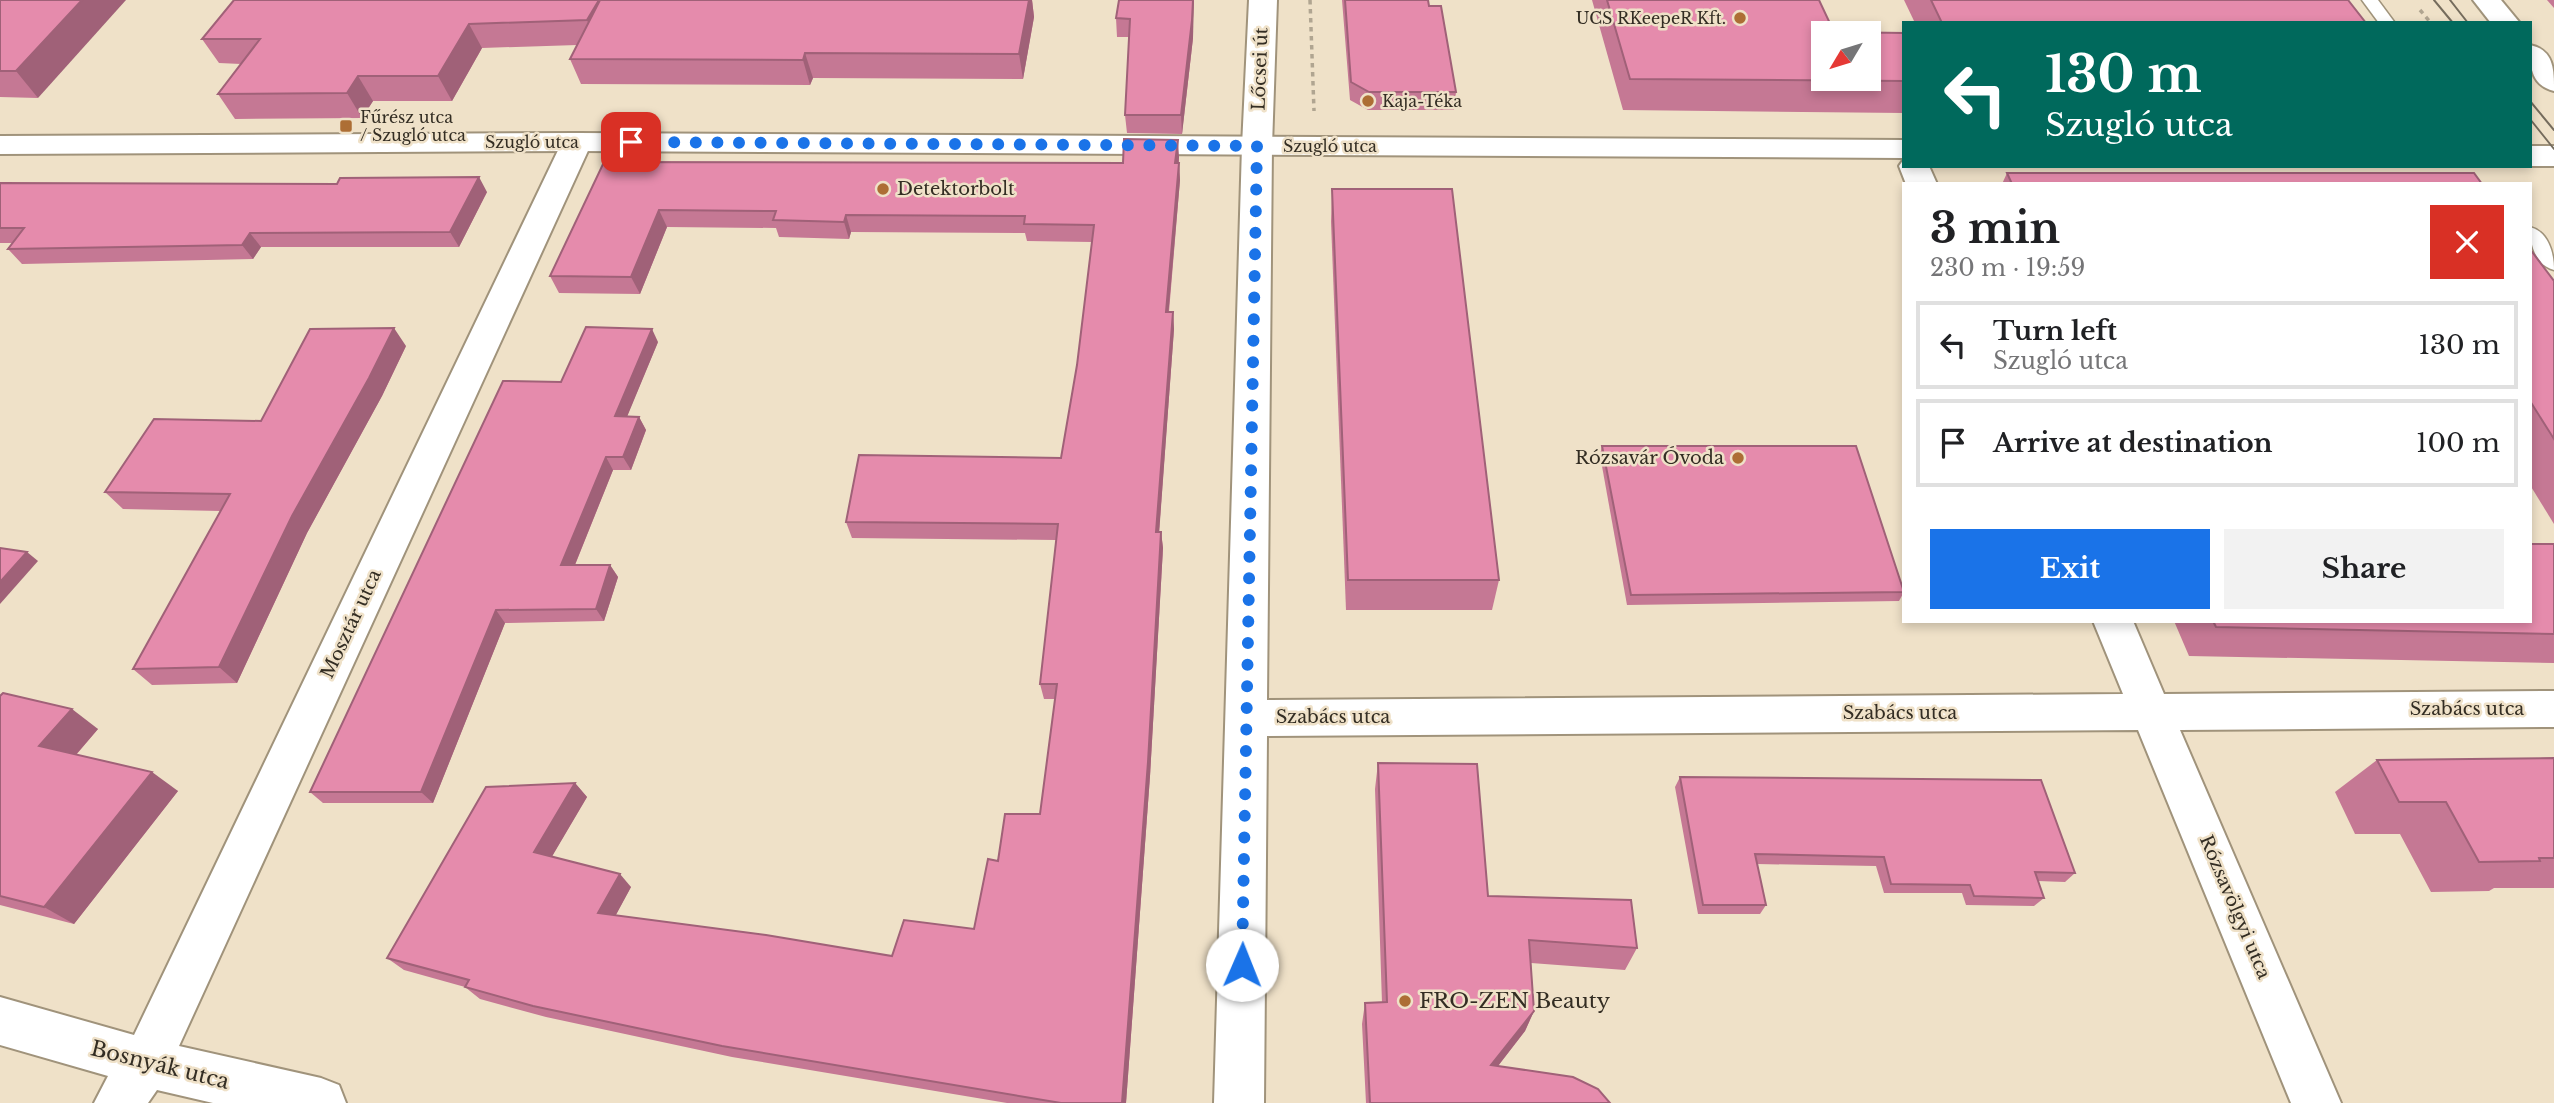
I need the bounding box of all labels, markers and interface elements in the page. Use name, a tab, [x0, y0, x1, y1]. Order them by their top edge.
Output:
place label: UCS RKeepeR Kft.	[1576, 8, 1726, 28]
marker: UCS RKeepeR Kft.	[1732, 10, 1748, 26]
north arrow	[1811, 21, 1881, 91]
map controls	[1811, 21, 1881, 91]
street label: Lőcsei út	[1248, 27, 1272, 111]
text: 130 m	[2045, 44, 2202, 105]
icon: left	[1930, 49, 2021, 140]
place label: Kaja-Téka	[1382, 91, 1462, 111]
marker: Kaja-Téka	[1360, 93, 1376, 109]
text: Szugló utca	[2045, 105, 2233, 145]
place label: Fűrész utca / Szugló utca	[360, 107, 466, 145]
pin	[601, 112, 661, 172]
marker: Fűrész utca / Szugló utca	[338, 118, 354, 134]
icon: arrive	[612, 123, 650, 161]
street label: Szugló utca	[485, 132, 579, 152]
street label: Szugló utca	[1283, 136, 1377, 156]
place label: Detektorbolt	[897, 178, 1015, 200]
marker: Detektorbolt	[875, 181, 891, 197]
text: 3 min	[1930, 202, 2060, 254]
button: close	[2430, 205, 2504, 279]
text: 230 m · 19:59	[1930, 254, 2085, 282]
text: Turn left	[1993, 315, 2117, 347]
icon: left	[1934, 326, 1972, 364]
text: 130 m	[2418, 329, 2500, 361]
text: Szugló utca	[1993, 347, 2128, 375]
icon: arrive	[1934, 424, 1972, 462]
text: Arrive at destination	[1993, 427, 2273, 459]
text: 100 m	[2416, 427, 2500, 459]
place label: Rózsavár Óvoda	[1575, 446, 1724, 469]
marker: Rózsavár Óvoda	[1730, 450, 1746, 466]
button: Exit	[1930, 529, 2210, 609]
button: Share	[2224, 529, 2504, 609]
street label: Mosztár utca	[316, 566, 386, 682]
street label: Szabács utca	[2410, 698, 2524, 720]
street label: Szabács utca	[1843, 702, 1957, 724]
street label: Szabács utca	[1276, 706, 1390, 728]
street label: Rózsavölgyi utca	[2195, 832, 2275, 982]
position arrow	[1205, 928, 1279, 1002]
place label: FRO-ZEN Beauty	[1419, 988, 1611, 1014]
marker: FRO-ZEN Beauty	[1397, 993, 1413, 1009]
street label: Bosnyák utca	[88, 1035, 232, 1095]

